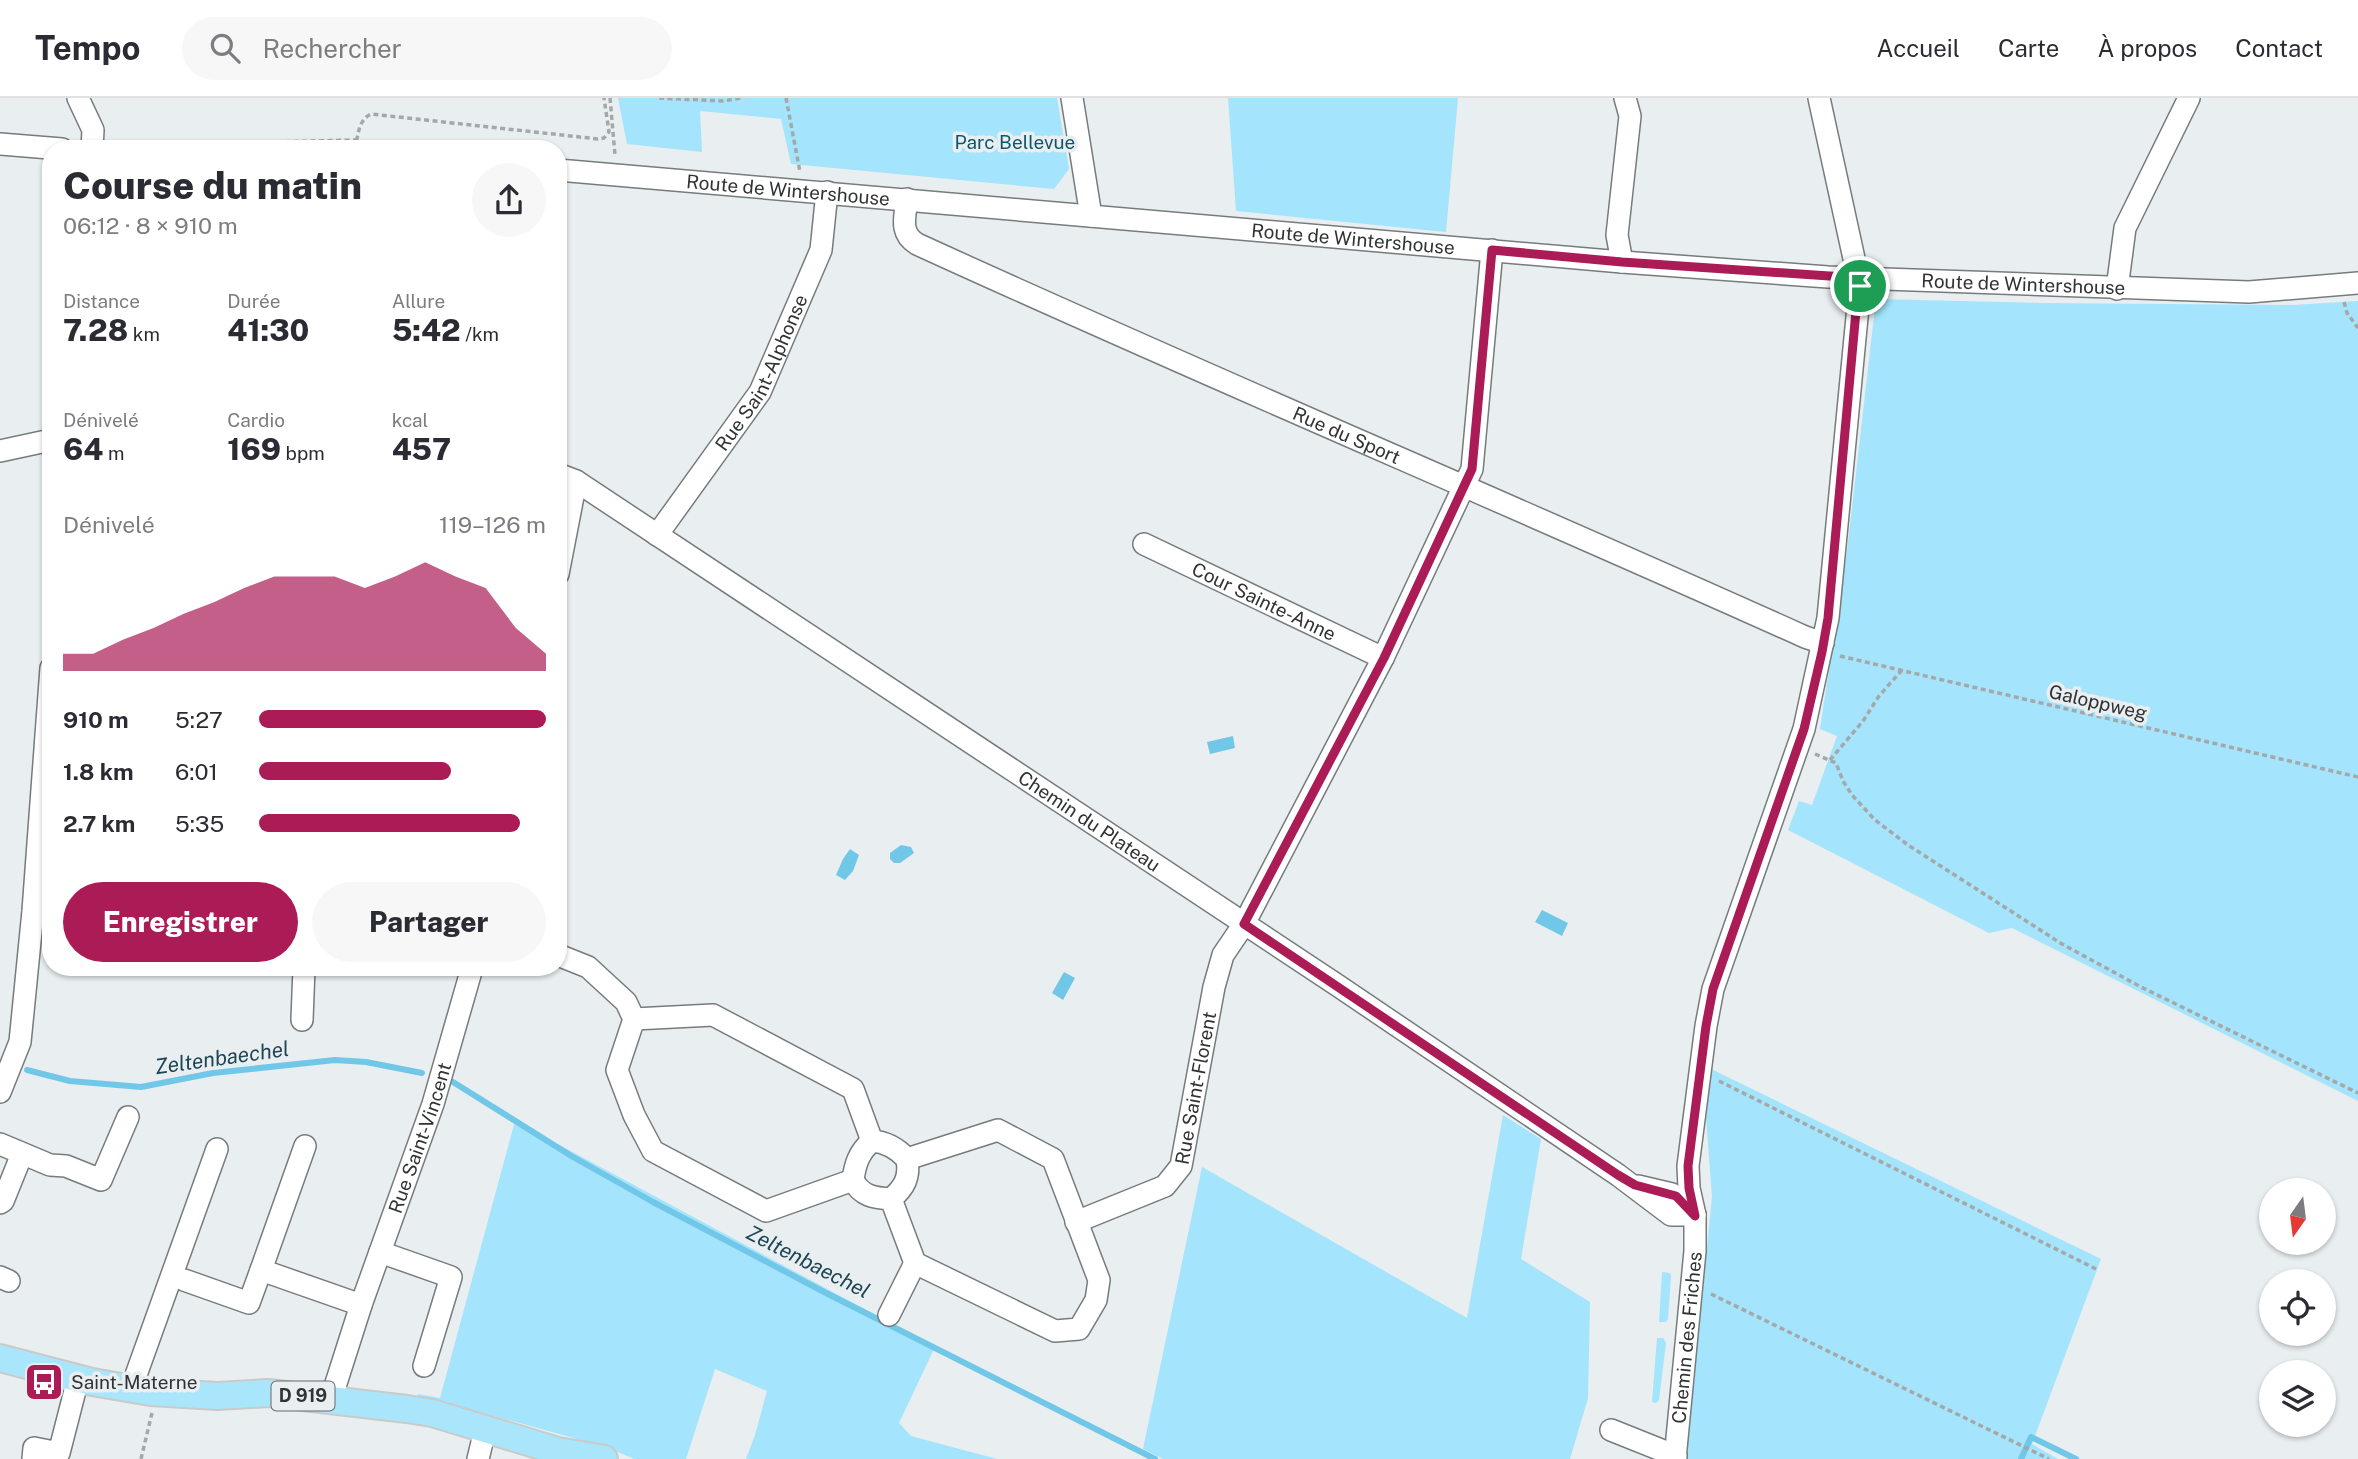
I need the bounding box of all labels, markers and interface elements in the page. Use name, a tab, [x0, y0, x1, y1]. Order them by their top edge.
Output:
search box	[182, 17, 672, 80]
text: Tempo	[35, 29, 140, 67]
icon: search	[206, 29, 244, 67]
text: Rechercher	[262, 33, 402, 64]
text: Accueil	[1877, 34, 1960, 62]
text: Carte	[1998, 34, 2059, 62]
text: À propos	[2097, 34, 2197, 62]
text: Contact	[2235, 34, 2323, 62]
park label: Parc Bellevue	[955, 131, 1075, 153]
text: Course du matin	[63, 163, 362, 208]
button: share	[472, 163, 546, 237]
street label: Route de Wintershouse	[685, 170, 891, 210]
text: 06:12 · 8 × 910 m	[63, 212, 238, 239]
street label: Route de Wintershouse	[1250, 219, 1456, 258]
pin	[1830, 256, 1890, 316]
icon: arrive	[1841, 267, 1879, 305]
street label: Route de Wintershouse	[1921, 269, 2126, 299]
text: Distance	[63, 290, 140, 312]
text: Durée	[227, 290, 280, 312]
text: Allure	[392, 290, 445, 312]
street label: Rue Saint-Alphonse	[710, 291, 812, 455]
text: 7.28	[63, 312, 128, 348]
text: 41:30	[227, 312, 309, 348]
text: 5:42	[392, 312, 461, 348]
text: km	[128, 323, 160, 345]
text: /km	[461, 323, 499, 345]
street label: Rue du Sport	[1290, 402, 1404, 468]
text: Dénivelé	[63, 409, 139, 431]
text: Cardio	[227, 409, 285, 431]
text: kcal	[392, 409, 428, 431]
text: 64	[63, 431, 103, 467]
text: 169	[227, 431, 281, 467]
text: 457	[392, 431, 451, 467]
text: m	[103, 442, 124, 464]
text: bpm	[281, 442, 325, 464]
text: Dénivelé	[63, 511, 155, 538]
text: 119–126 m	[439, 511, 546, 538]
street label: Cour Sainte-Anne	[1189, 558, 1339, 645]
street label: Galoppweg	[2047, 680, 2149, 724]
text: 910 m	[63, 706, 129, 733]
text: 5:27	[175, 706, 223, 733]
text: 1.8 km	[63, 758, 134, 785]
text: 6:01	[175, 758, 218, 785]
street label: Chemin du Plateau	[1014, 766, 1164, 876]
text: 2.7 km	[63, 810, 135, 837]
text: 5:35	[175, 810, 224, 837]
button: Enregistrer	[63, 882, 298, 962]
button: Partager	[312, 882, 546, 962]
street label: Rue Saint-Florent	[1171, 1010, 1220, 1166]
water label: Zeltenbaechel	[153, 1036, 291, 1079]
street label: Rue Saint-Vincent	[384, 1060, 455, 1216]
north arrow	[2259, 1178, 2336, 1255]
map controls	[2259, 1178, 2336, 1437]
water label: Zeltenbaechel	[742, 1220, 874, 1303]
street label: Chemin des Friches	[1667, 1251, 1706, 1425]
button: locate	[2259, 1269, 2336, 1346]
button: layers	[2259, 1360, 2336, 1437]
bus stop icon: Saint-Materne	[23, 1361, 65, 1403]
place label: Saint-Materne	[71, 1371, 198, 1393]
road number: D 919	[272, 1381, 334, 1410]

